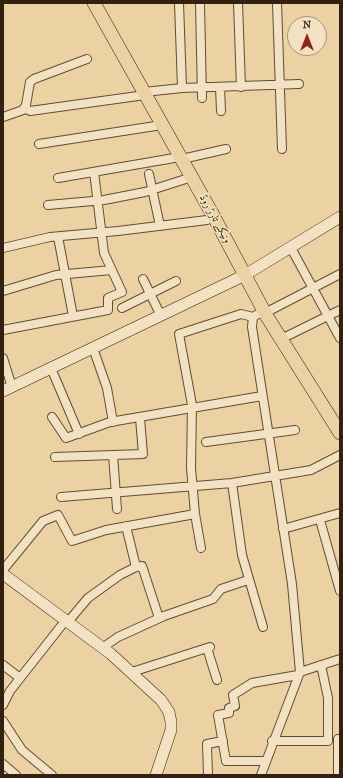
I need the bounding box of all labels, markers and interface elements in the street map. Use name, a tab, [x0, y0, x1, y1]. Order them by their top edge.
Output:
north arrow	[287, 16, 327, 56]
text: N	[303, 18, 311, 31]
street label: ونیکے تارڑ روڈ	[196, 192, 234, 246]

